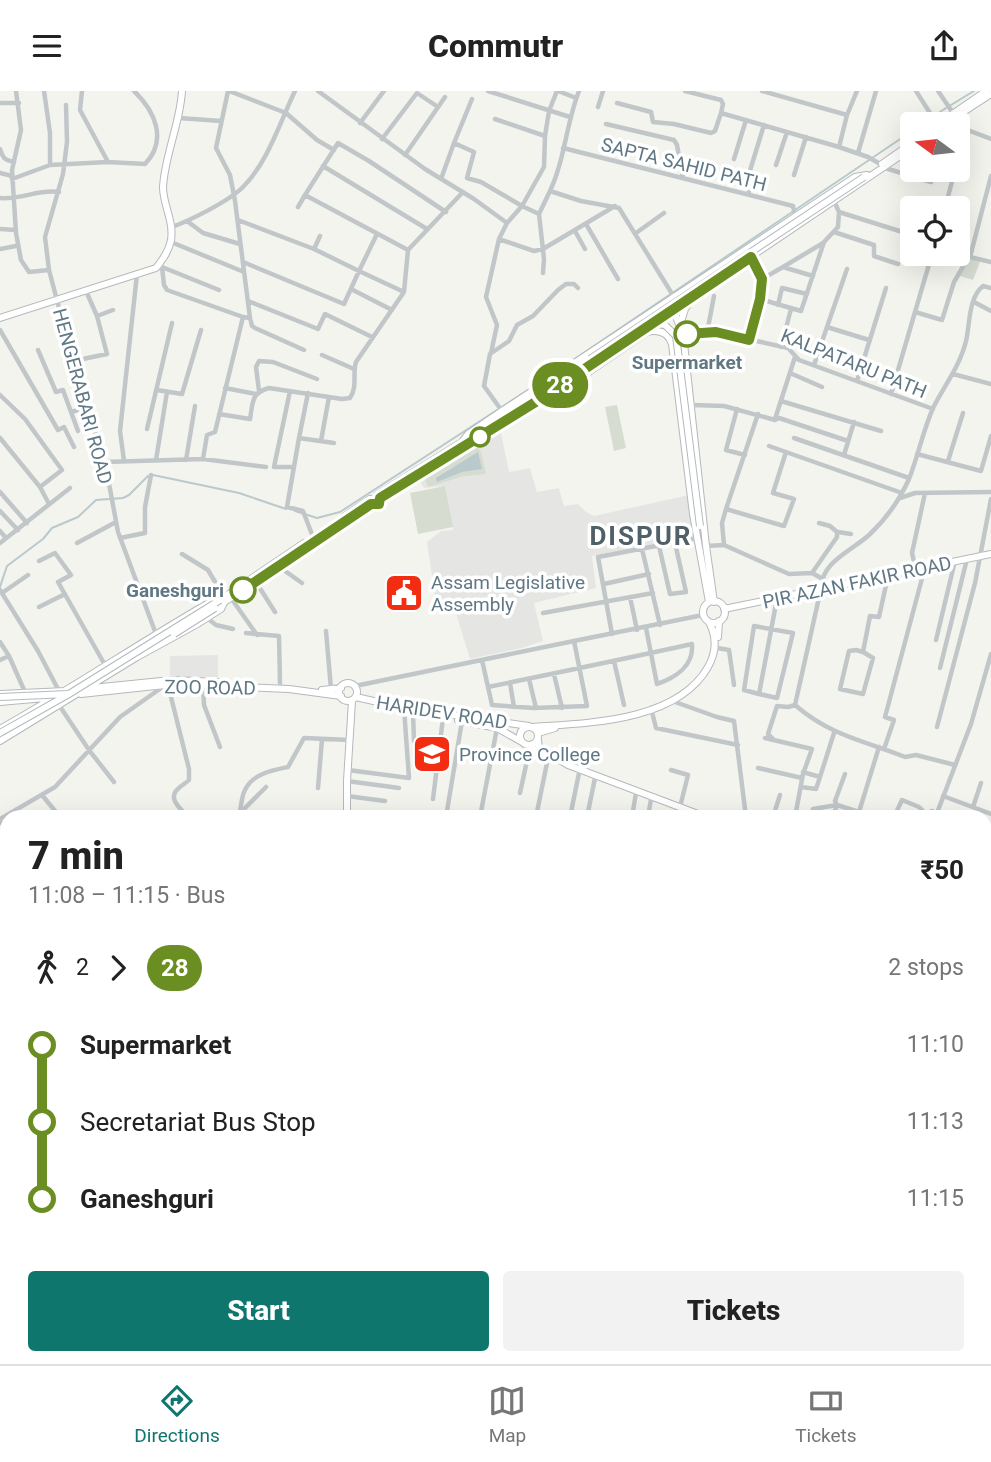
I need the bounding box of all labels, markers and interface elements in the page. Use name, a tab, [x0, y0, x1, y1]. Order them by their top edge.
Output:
icon: menu	[28, 27, 66, 65]
text: Commutr	[428, 27, 563, 65]
icon: share	[925, 27, 963, 65]
north arrow	[900, 112, 970, 182]
map controls	[900, 112, 970, 266]
street label: SAPTA SAHID PATH	[599, 133, 769, 196]
button: locate	[900, 196, 970, 266]
street label: HENGERABARI ROAD	[48, 306, 117, 487]
marker: Supermarket	[674, 321, 700, 347]
street label: KALPATARU PATH	[778, 324, 930, 403]
place label: Supermarket	[632, 351, 743, 374]
line badge: 28	[528, 362, 592, 408]
text: 28	[546, 371, 574, 399]
unlabelled marker	[470, 427, 490, 447]
district label: DISPUR	[589, 521, 693, 551]
street label: PIR AZAN FAKIR ROAD	[761, 551, 954, 614]
place label: Assam Legislative Assembly	[431, 571, 585, 616]
public building icon: Assam Legislative Assembly	[383, 572, 425, 614]
marker: Ganeshguri	[230, 577, 256, 603]
place label: Ganeshguri	[126, 579, 224, 602]
street label: ZOO ROAD	[164, 675, 256, 700]
street label: HARIDEV ROAD	[375, 691, 509, 734]
school or university icon: Province College	[411, 733, 453, 775]
place label: Province College	[459, 743, 600, 766]
text: 7 min	[28, 834, 124, 878]
text: ₹50	[920, 855, 964, 885]
text: 11:08 – 11:15 · Bus	[28, 882, 225, 909]
icon: walk	[28, 949, 66, 987]
icon: forward	[99, 949, 137, 987]
text: 2	[76, 954, 89, 981]
text: 28	[161, 954, 188, 982]
text: 2 stops	[888, 954, 964, 981]
text: Supermarket	[80, 1030, 231, 1060]
text: 11:10	[907, 1031, 964, 1058]
text: Secretariat Bus Stop	[80, 1107, 316, 1137]
text: 11:13	[907, 1108, 964, 1135]
text: Ganeshguri	[80, 1184, 214, 1214]
text: 11:15	[907, 1185, 964, 1212]
button: Start	[28, 1271, 489, 1351]
button: Tickets	[503, 1271, 964, 1351]
tab: Directions	[134, 1382, 220, 1447]
tab: Map	[488, 1382, 526, 1447]
tab: Tickets	[795, 1382, 857, 1447]

